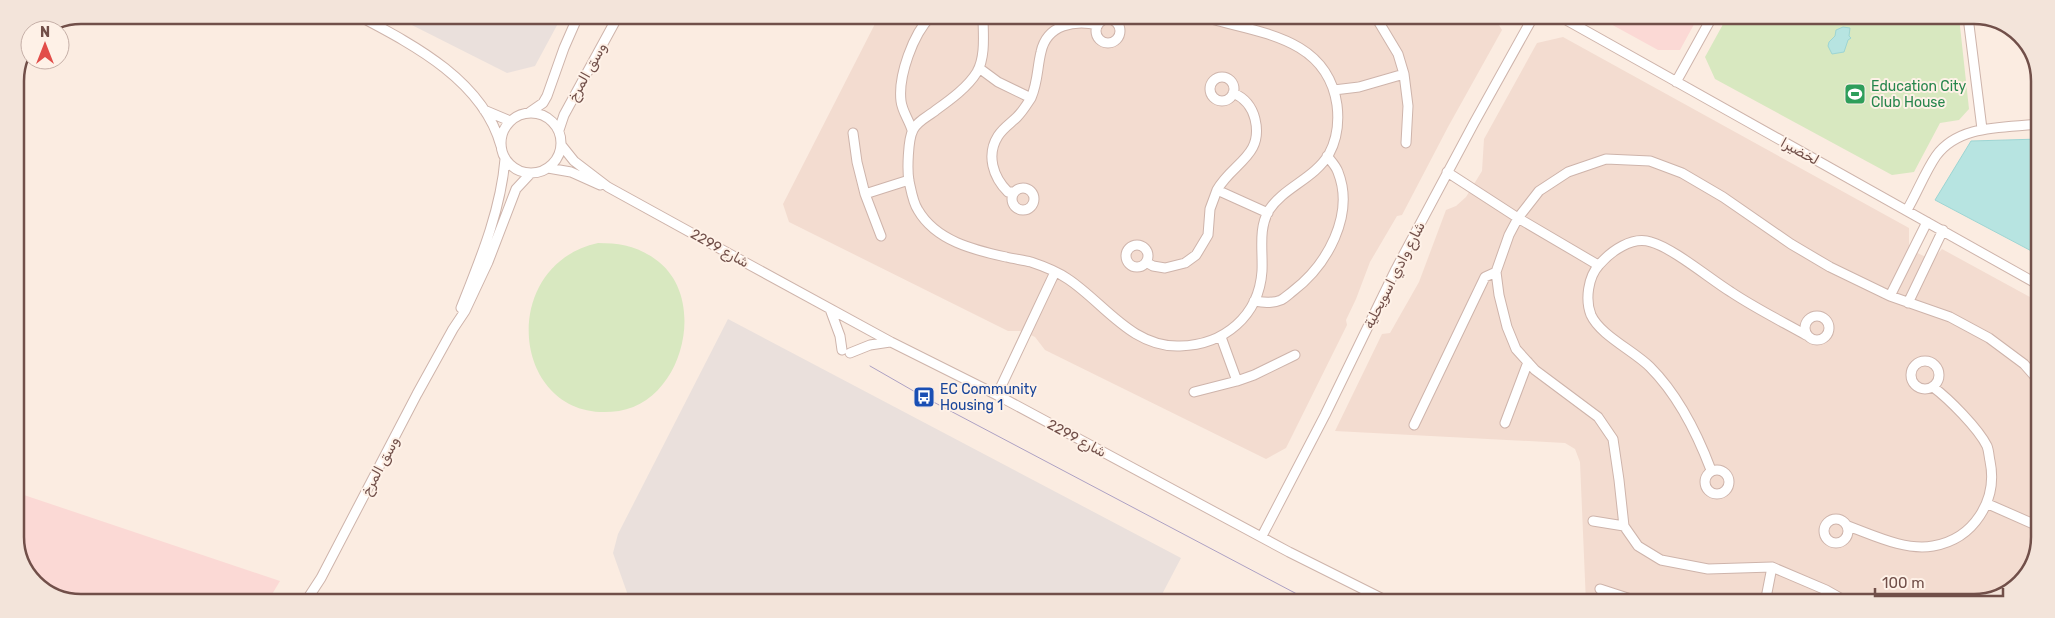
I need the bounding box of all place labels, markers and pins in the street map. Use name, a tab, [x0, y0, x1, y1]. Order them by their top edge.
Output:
place label: Education City Club House	[1871, 78, 1967, 111]
sports icon: Education City Club House	[1843, 82, 1867, 106]
place label: EC Community Housing 1	[940, 381, 1037, 414]
bus stop icon: EC Community Housing 1	[912, 385, 936, 409]

